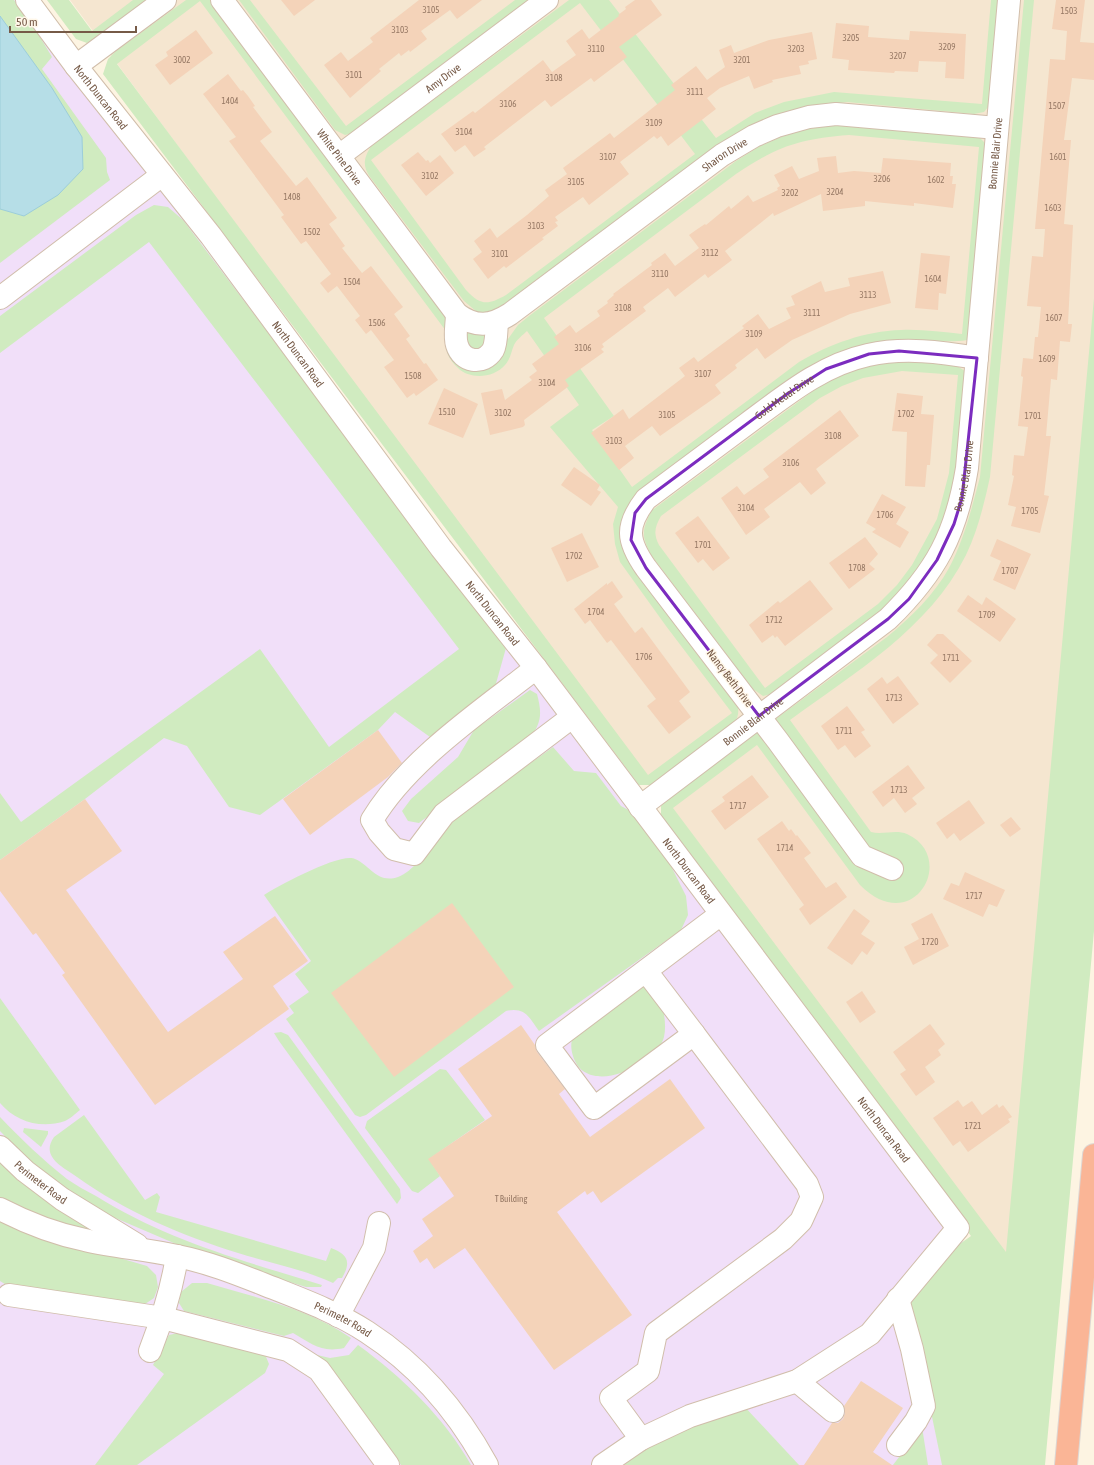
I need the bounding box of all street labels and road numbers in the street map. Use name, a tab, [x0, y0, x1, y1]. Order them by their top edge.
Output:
street label: Amy Drive	[423, 61, 463, 95]
street label: North Duncan Road	[72, 63, 130, 132]
street label: Bonnie Blair Drive	[986, 117, 1004, 190]
street label: White Pine Drive	[315, 127, 364, 187]
street label: Sharon Drive	[700, 135, 749, 174]
street label: North Duncan Road	[270, 319, 326, 389]
street label: Gold Medal Drive	[753, 372, 816, 422]
street label: Bonnie Blair Drive	[952, 440, 975, 513]
street label: North Duncan Road	[463, 579, 522, 648]
street label: Nancy Beth Drive	[705, 647, 755, 709]
street label: Bonnie Blair Drive	[721, 695, 786, 748]
street label: North Duncan Road	[660, 836, 717, 906]
street label: North Duncan Road	[855, 1095, 912, 1165]
street label: Perimeter Road	[12, 1158, 69, 1206]
street label: Perimeter Road	[312, 1299, 374, 1339]

